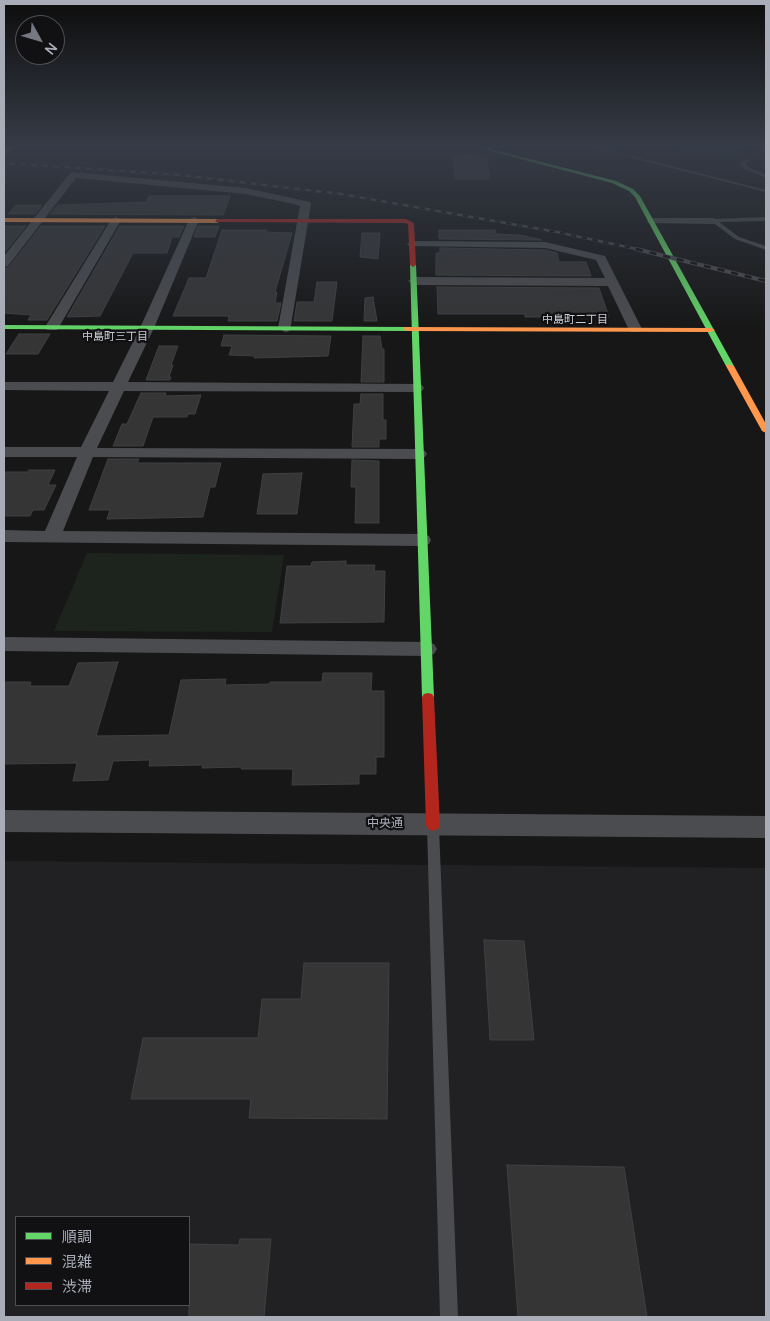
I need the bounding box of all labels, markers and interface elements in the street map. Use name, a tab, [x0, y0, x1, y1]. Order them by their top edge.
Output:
north arrow	[15, 15, 65, 65]
text: N	[41, 39, 62, 59]
district label: 中島町二丁目	[542, 313, 608, 327]
district label: 中島町三丁目	[82, 330, 148, 344]
street label: 中央通	[367, 817, 403, 831]
legend	[15, 1216, 190, 1306]
text: 順調	[62, 1226, 92, 1247]
text: 混雑	[62, 1251, 92, 1272]
text: 渋滞	[62, 1276, 92, 1297]

